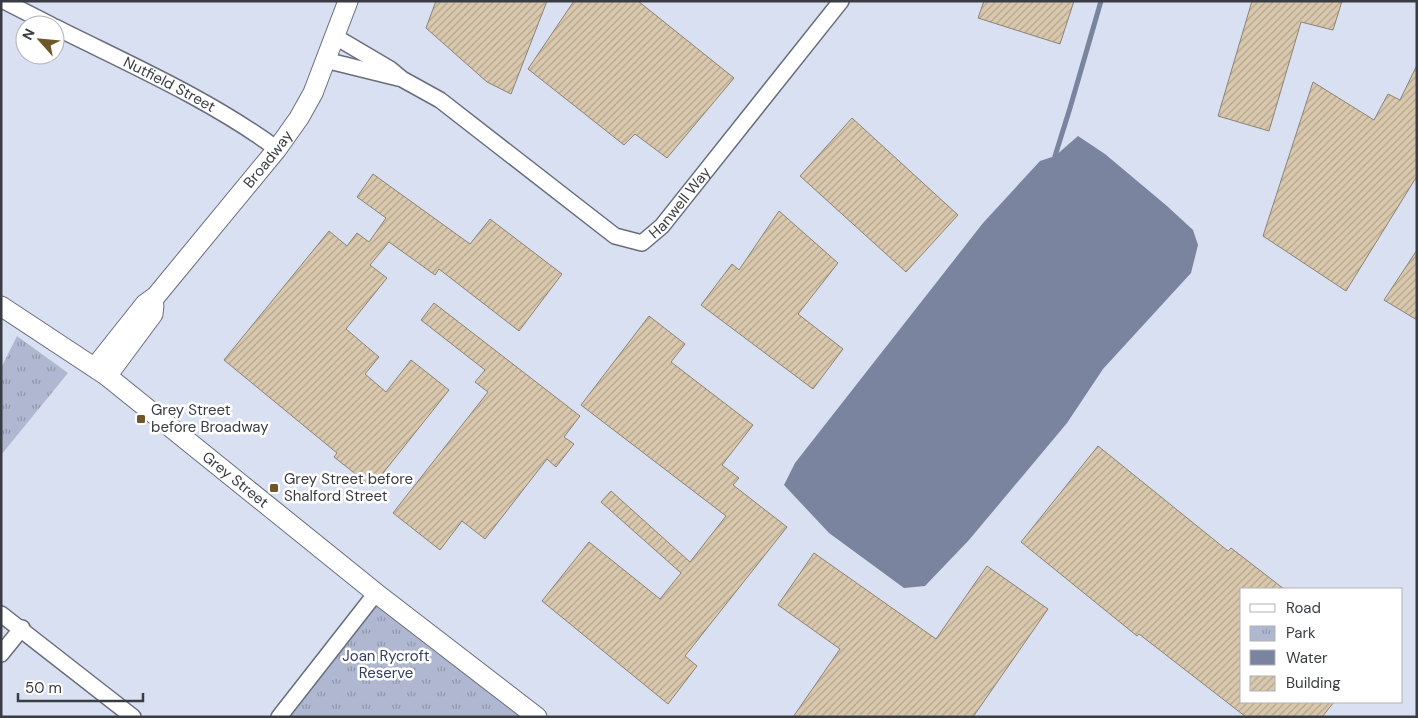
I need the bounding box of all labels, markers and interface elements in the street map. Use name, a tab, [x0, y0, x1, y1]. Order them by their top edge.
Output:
north arrow	[15, 15, 65, 65]
text: N	[18, 25, 39, 43]
street label: Nutfield Street	[120, 52, 219, 117]
street label: Broadway	[239, 126, 298, 192]
street label: Hanwell Way	[644, 162, 716, 243]
place label: Grey Street before Broadway	[151, 400, 269, 437]
marker: Grey Street before Broadway	[135, 413, 147, 425]
street label: Grey Street	[198, 447, 273, 512]
place label: Grey Street before Shalford Street	[284, 469, 413, 506]
marker: Grey Street before Shalford Street	[268, 482, 280, 494]
legend	[1240, 588, 1403, 703]
text: Road	[1286, 598, 1321, 618]
text: Park	[1286, 623, 1316, 643]
park label: Joan Rycroft Reserve	[342, 646, 430, 683]
text: Water	[1286, 648, 1328, 668]
scale bar	[18, 670, 142, 702]
text: Building	[1286, 673, 1341, 693]
text: 50 m	[25, 678, 62, 698]

